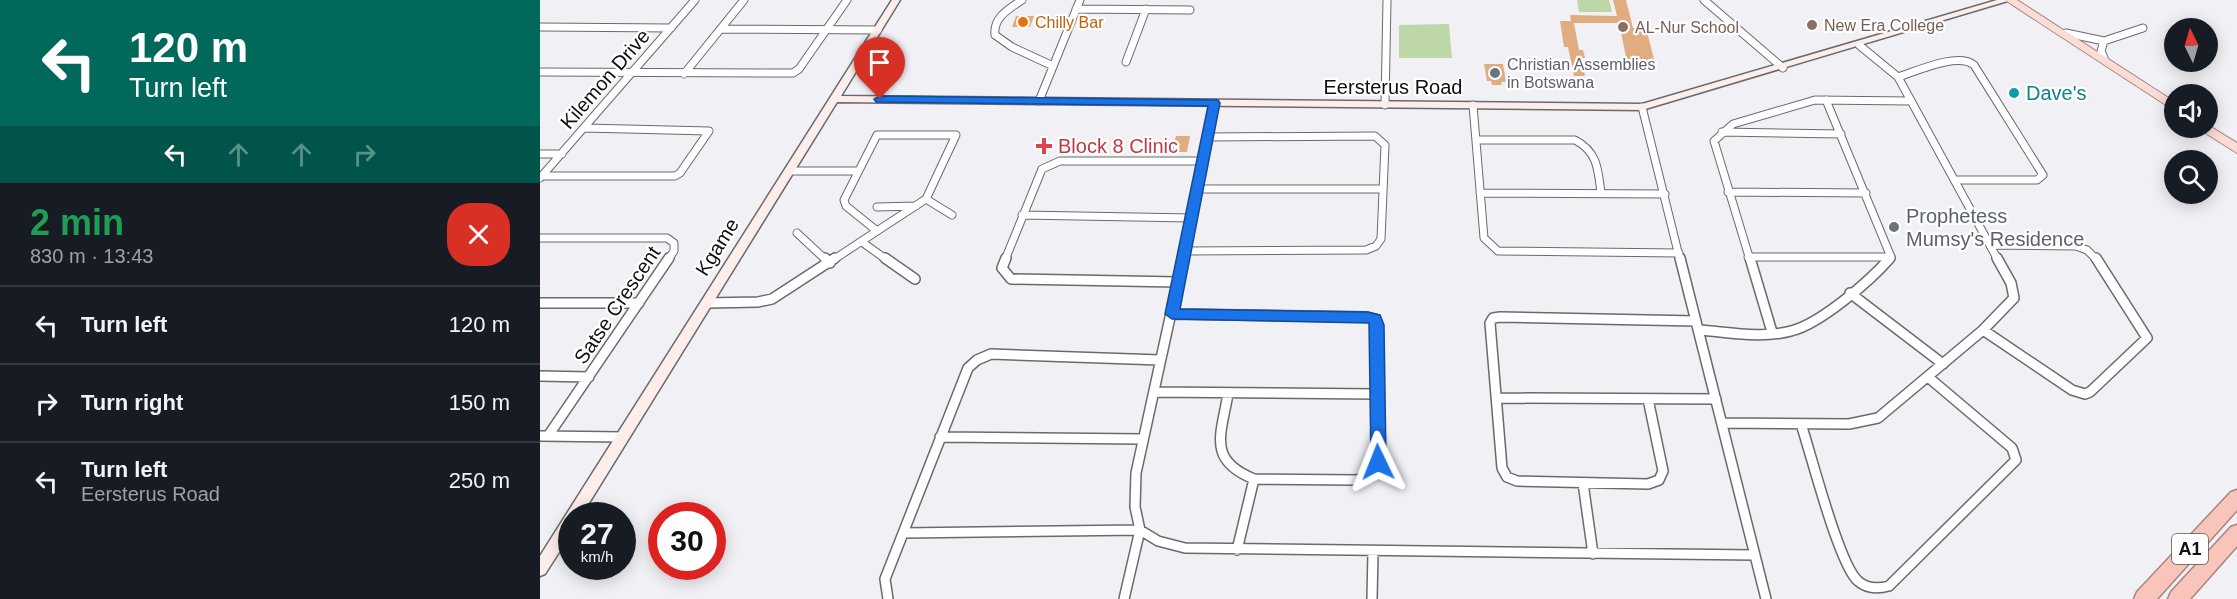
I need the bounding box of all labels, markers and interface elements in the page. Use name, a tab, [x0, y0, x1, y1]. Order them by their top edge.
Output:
place label: Chilly Bar	[1035, 14, 1104, 31]
marker: Chilly Bar	[1016, 15, 1030, 29]
place label: New Era College	[1824, 17, 1944, 34]
marker: New Era College	[1805, 18, 1819, 32]
north arrow	[2164, 18, 2218, 72]
map controls	[2164, 18, 2218, 204]
place label: AL-Nur School	[1635, 19, 1739, 36]
marker: AL-Nur School	[1616, 20, 1630, 34]
icon: left	[30, 24, 108, 102]
text: 120 m	[129, 24, 248, 71]
street label: Kilemon Drive	[556, 25, 654, 133]
pin	[854, 37, 905, 99]
icon: arrive	[863, 46, 896, 79]
place label: Christian Assemblies in Botswana	[1507, 56, 1656, 91]
marker: Christian Assemblies in Botswana	[1488, 66, 1502, 80]
text: Turn left	[129, 73, 227, 103]
street label: Eersterus Road	[1324, 76, 1462, 98]
place label: Dave's	[2026, 82, 2087, 104]
button: sound	[2164, 84, 2218, 138]
marker: Dave's	[2007, 86, 2021, 100]
place label: Block 8 Clinic	[1058, 135, 1178, 157]
marker: Block 8 Clinic	[1035, 137, 1053, 155]
icon: left	[159, 138, 192, 171]
icon: ahead	[222, 138, 255, 171]
icon: ahead	[285, 138, 318, 171]
icon: right	[348, 138, 381, 171]
button: search	[2164, 150, 2218, 204]
text: 2 min	[30, 202, 124, 243]
button: close	[447, 203, 510, 266]
place label: Prophetess Mumsy's Residence	[1906, 205, 2084, 250]
street label: Kgame	[691, 214, 743, 280]
marker: Prophetess Mumsy's Residence	[1887, 220, 1901, 234]
street label: Satse Crescent	[570, 242, 665, 368]
text: 830 m · 13:43	[30, 245, 153, 267]
icon: left	[30, 309, 63, 342]
text: Turn left	[81, 312, 167, 337]
text: 120 m	[449, 312, 510, 337]
icon: right	[30, 387, 63, 420]
text: Turn right	[81, 390, 183, 415]
text: 150 m	[449, 390, 510, 415]
position arrow	[1346, 430, 1410, 494]
text: Turn left	[81, 457, 167, 482]
icon: left	[30, 465, 63, 498]
text: 250 m	[449, 468, 510, 493]
text: Eersterus Road	[81, 483, 220, 505]
speed limit sign: 30	[648, 502, 726, 580]
text: 27	[580, 517, 614, 550]
road number: A1	[2172, 534, 2208, 564]
text: km/h	[581, 548, 613, 565]

